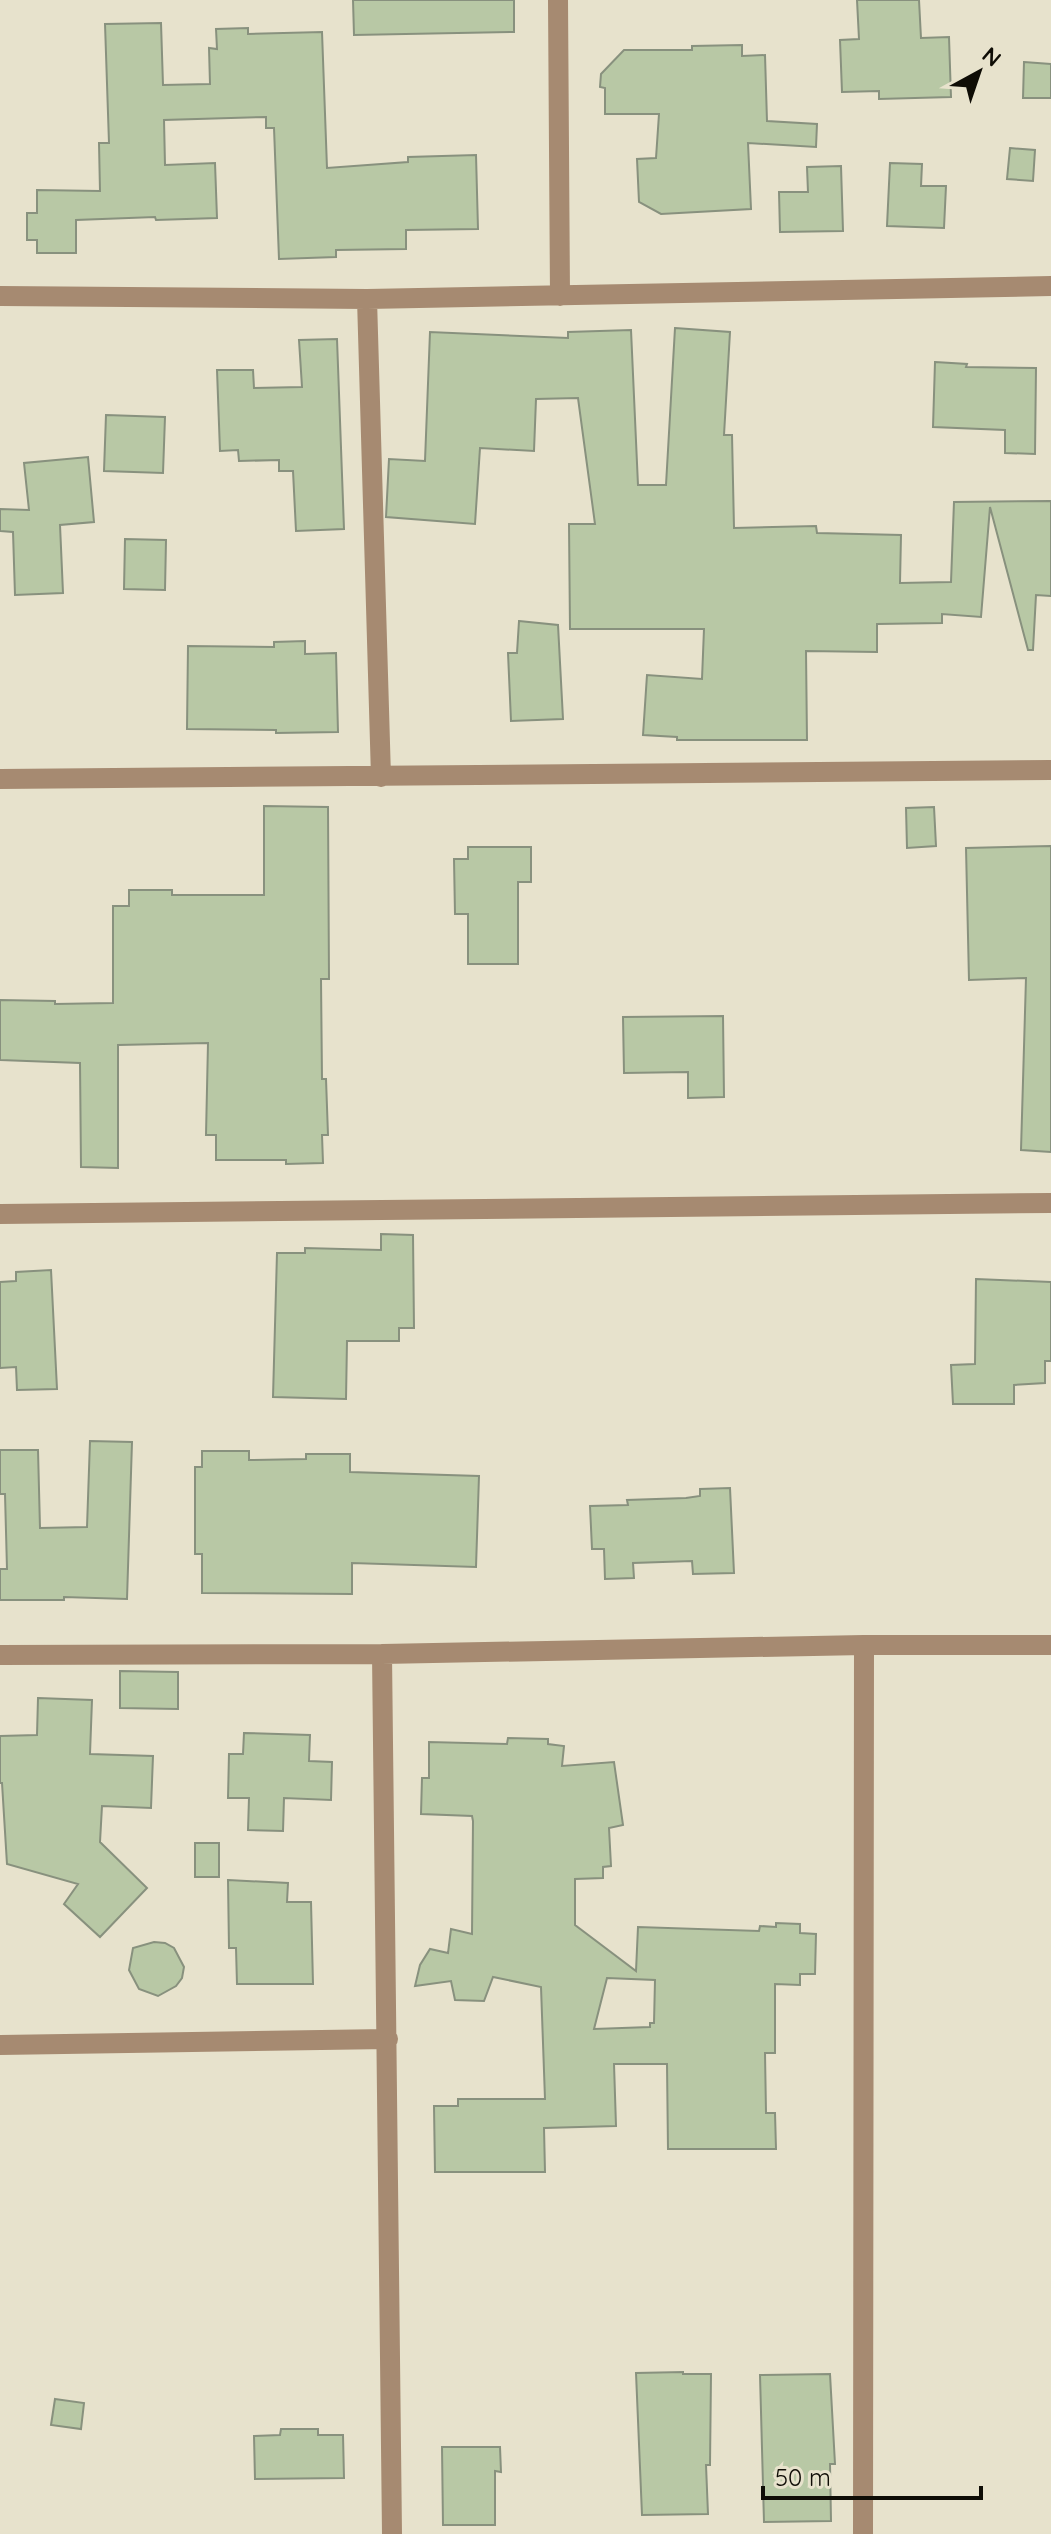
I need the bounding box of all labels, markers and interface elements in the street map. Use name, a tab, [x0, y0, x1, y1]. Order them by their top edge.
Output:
north arrow	[939, 32, 1019, 112]
text: N	[977, 41, 1007, 73]
scale bar	[763, 2450, 981, 2500]
text: 50 m	[775, 2462, 831, 2492]

